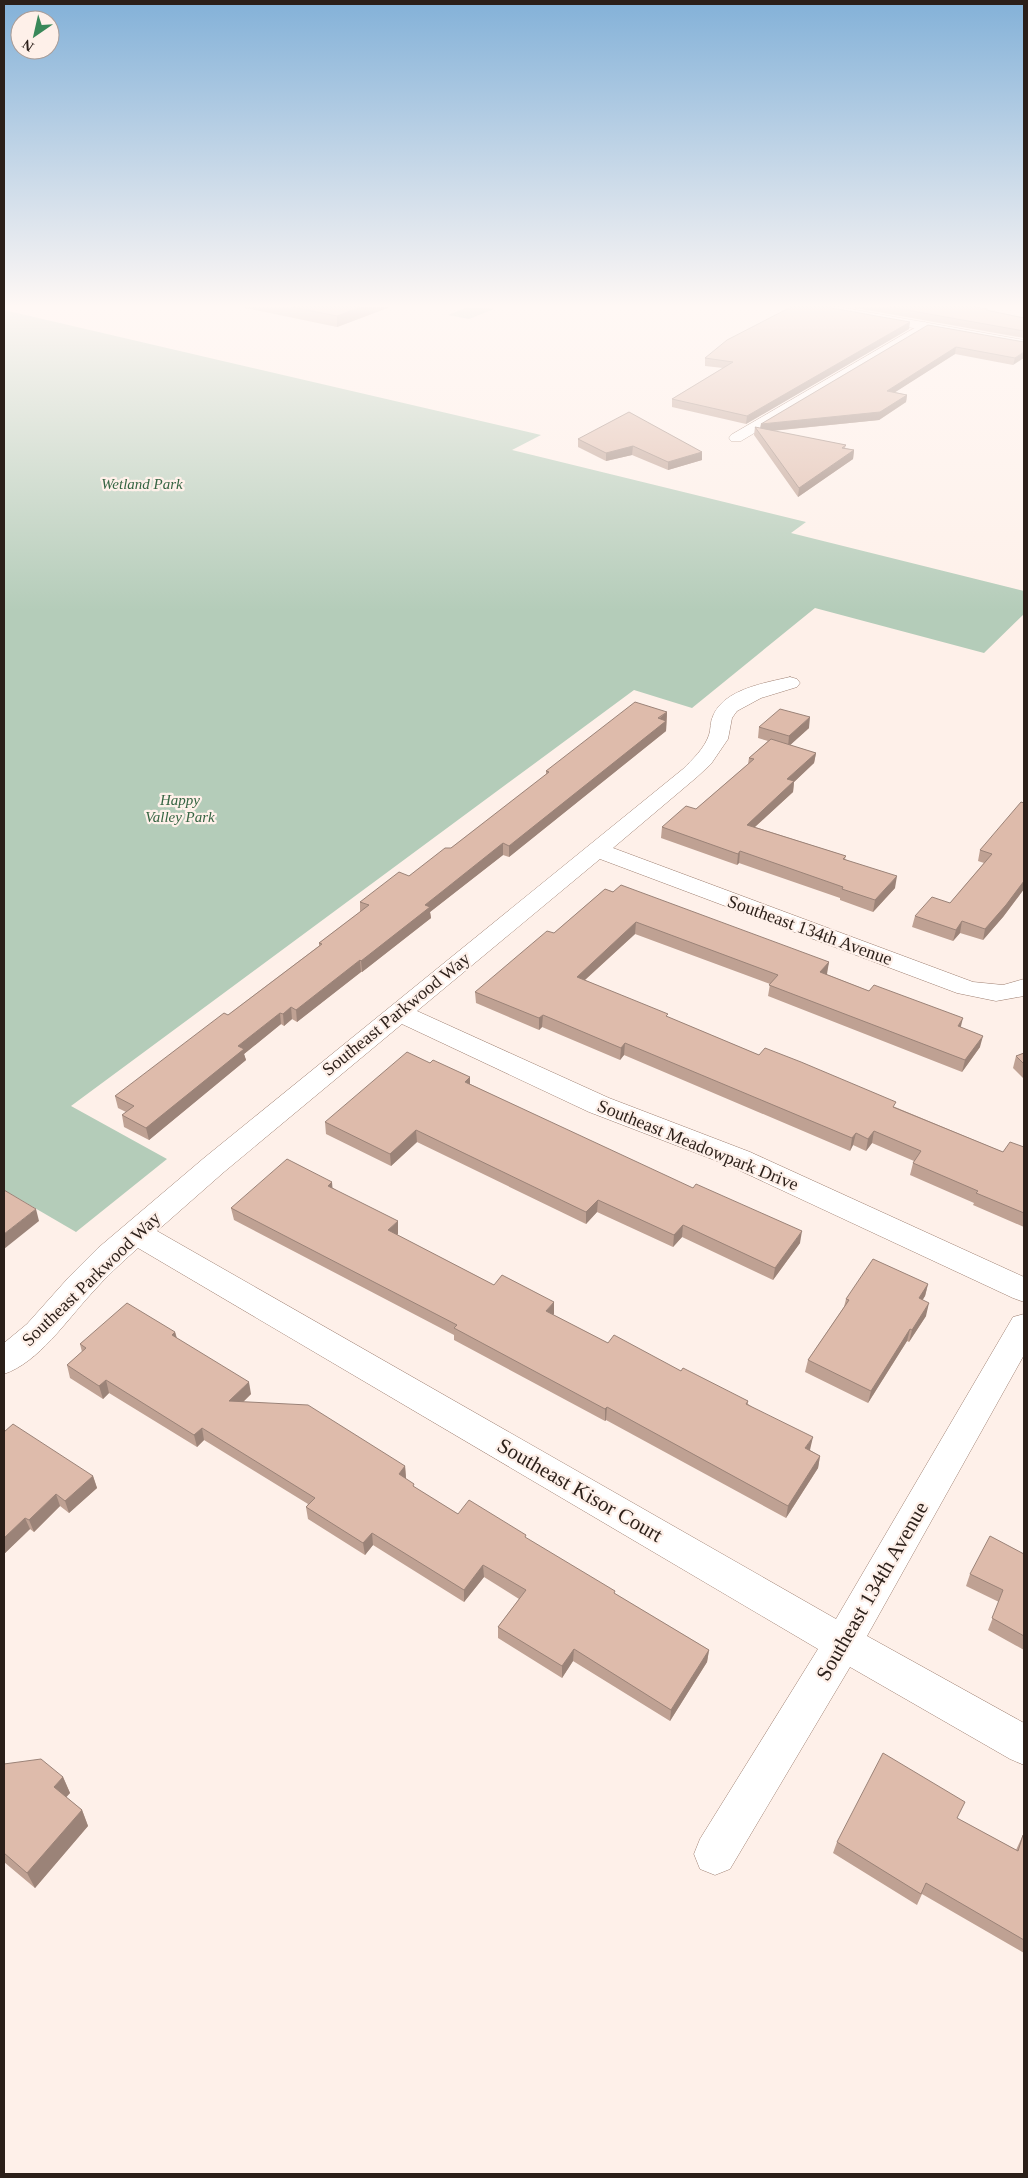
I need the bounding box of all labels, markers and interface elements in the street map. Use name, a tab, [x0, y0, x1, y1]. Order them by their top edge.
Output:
north arrow	[10, 10, 60, 60]
text: N	[20, 36, 36, 54]
park label: Wetland Park	[101, 476, 183, 492]
park label: Happy Valley Park	[145, 792, 215, 825]
street label: Southeast 134th Avenue	[725, 891, 895, 969]
street label: Southeast Parkwood Way	[318, 948, 474, 1080]
street label: Southeast Meadowpark Drive	[595, 1095, 801, 1195]
street label: Southeast Parkwood Way	[18, 1208, 164, 1350]
street label: Southeast Kisor Court	[493, 1433, 667, 1547]
street label: Southeast 134th Avenue	[811, 1497, 933, 1685]

